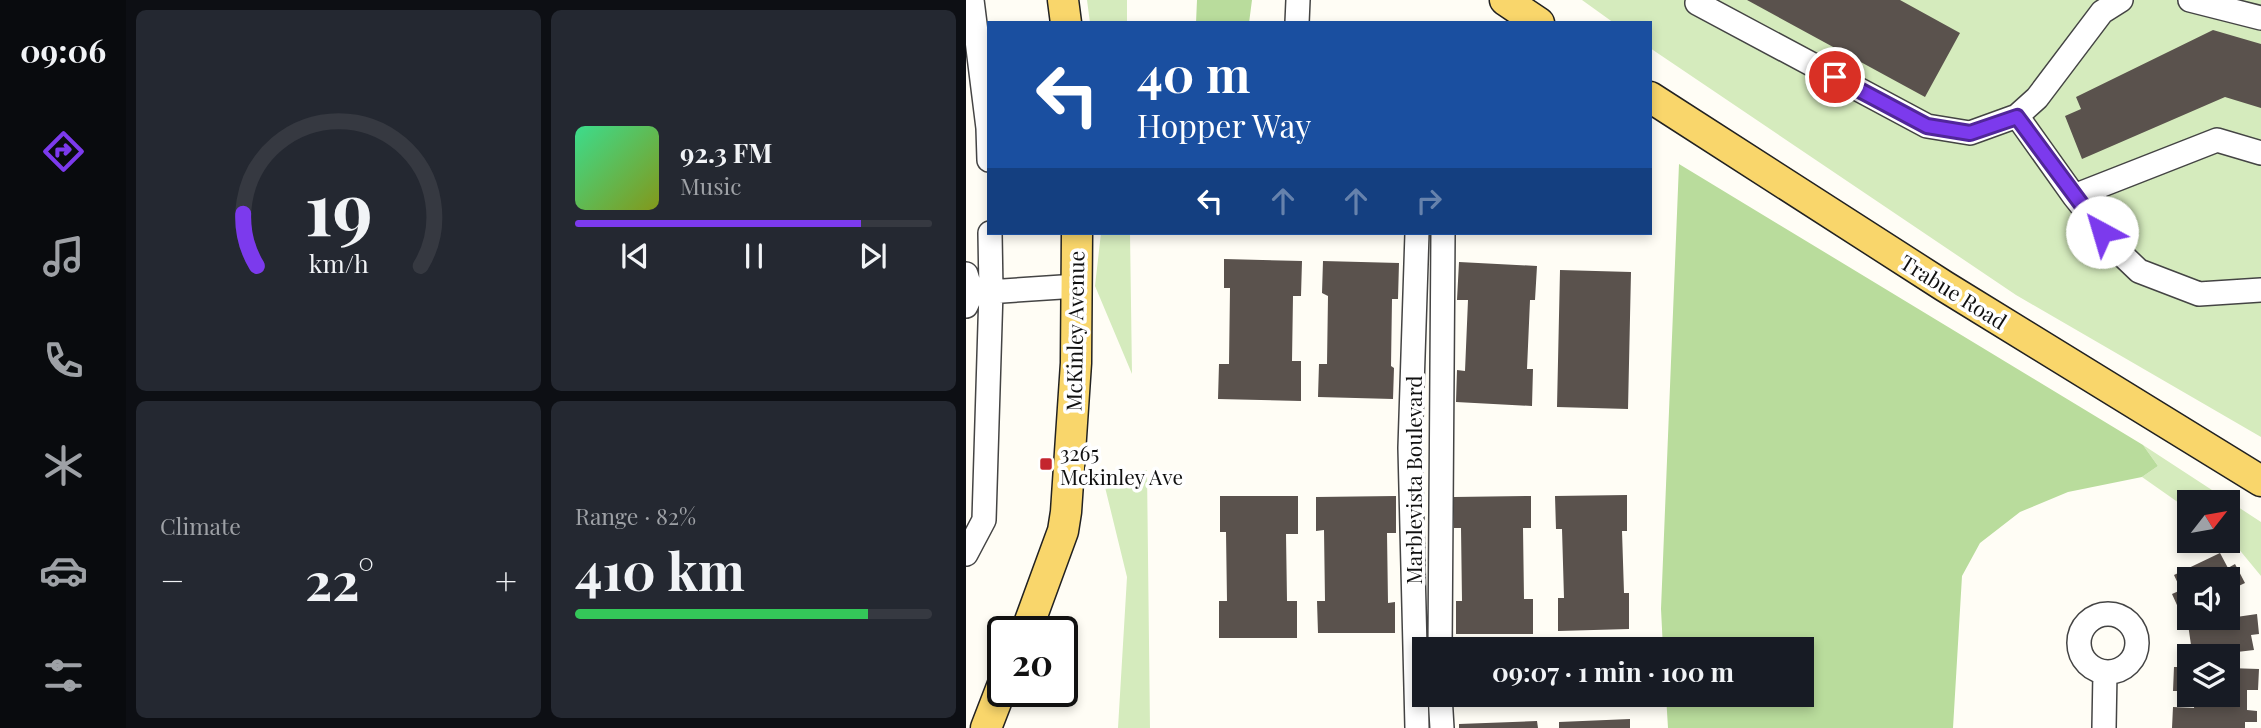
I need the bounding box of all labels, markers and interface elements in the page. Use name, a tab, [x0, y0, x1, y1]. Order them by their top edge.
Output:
text: 09:06	[20, 28, 106, 71]
text: 40 m	[1137, 40, 1250, 105]
pin	[1805, 47, 1865, 107]
icon: left	[1022, 49, 1113, 140]
icon: arrive	[1816, 58, 1854, 96]
text: Hopper Way	[1137, 103, 1311, 146]
icon: directions	[39, 127, 88, 176]
text: 92.3 FM	[680, 135, 772, 170]
text: 19	[304, 158, 373, 255]
text: Music	[680, 170, 741, 201]
icon: left	[1191, 182, 1229, 220]
icon: ahead	[1264, 182, 1302, 220]
icon: ahead	[1337, 182, 1375, 220]
icon: right	[1410, 182, 1448, 220]
position arrow	[2065, 195, 2139, 269]
icon: music	[39, 232, 88, 281]
icon: previous	[616, 237, 654, 275]
icon: pause	[735, 237, 773, 275]
icon: next	[854, 237, 892, 275]
text: km/h	[309, 246, 369, 279]
street label: Trabue Road	[1895, 247, 2013, 335]
street label: McKinley Avenue	[1059, 250, 1089, 412]
icon: phone	[39, 336, 88, 385]
street label: Marblevista Boulevard	[1399, 375, 1427, 585]
place label: 3265 Mckinley Ave	[1060, 438, 1183, 490]
icon: climate	[39, 441, 88, 490]
marker: 3265 Mckinley Ave	[1038, 456, 1054, 472]
north arrow	[2177, 490, 2240, 553]
map controls	[2177, 490, 2240, 707]
text: Range · 82%	[575, 500, 696, 531]
text: Climate	[160, 510, 241, 541]
text: 410 km	[575, 535, 745, 604]
text: 22°	[305, 545, 374, 614]
icon: car	[39, 546, 88, 595]
text: −	[160, 554, 185, 605]
text: +	[495, 554, 517, 605]
button: sound	[2177, 567, 2240, 630]
speed limit sign: 20	[987, 616, 1078, 707]
button: layers	[2177, 644, 2240, 707]
icon: filters	[39, 651, 88, 700]
text: 09:07 · 1 min · 100 m	[1492, 654, 1734, 689]

